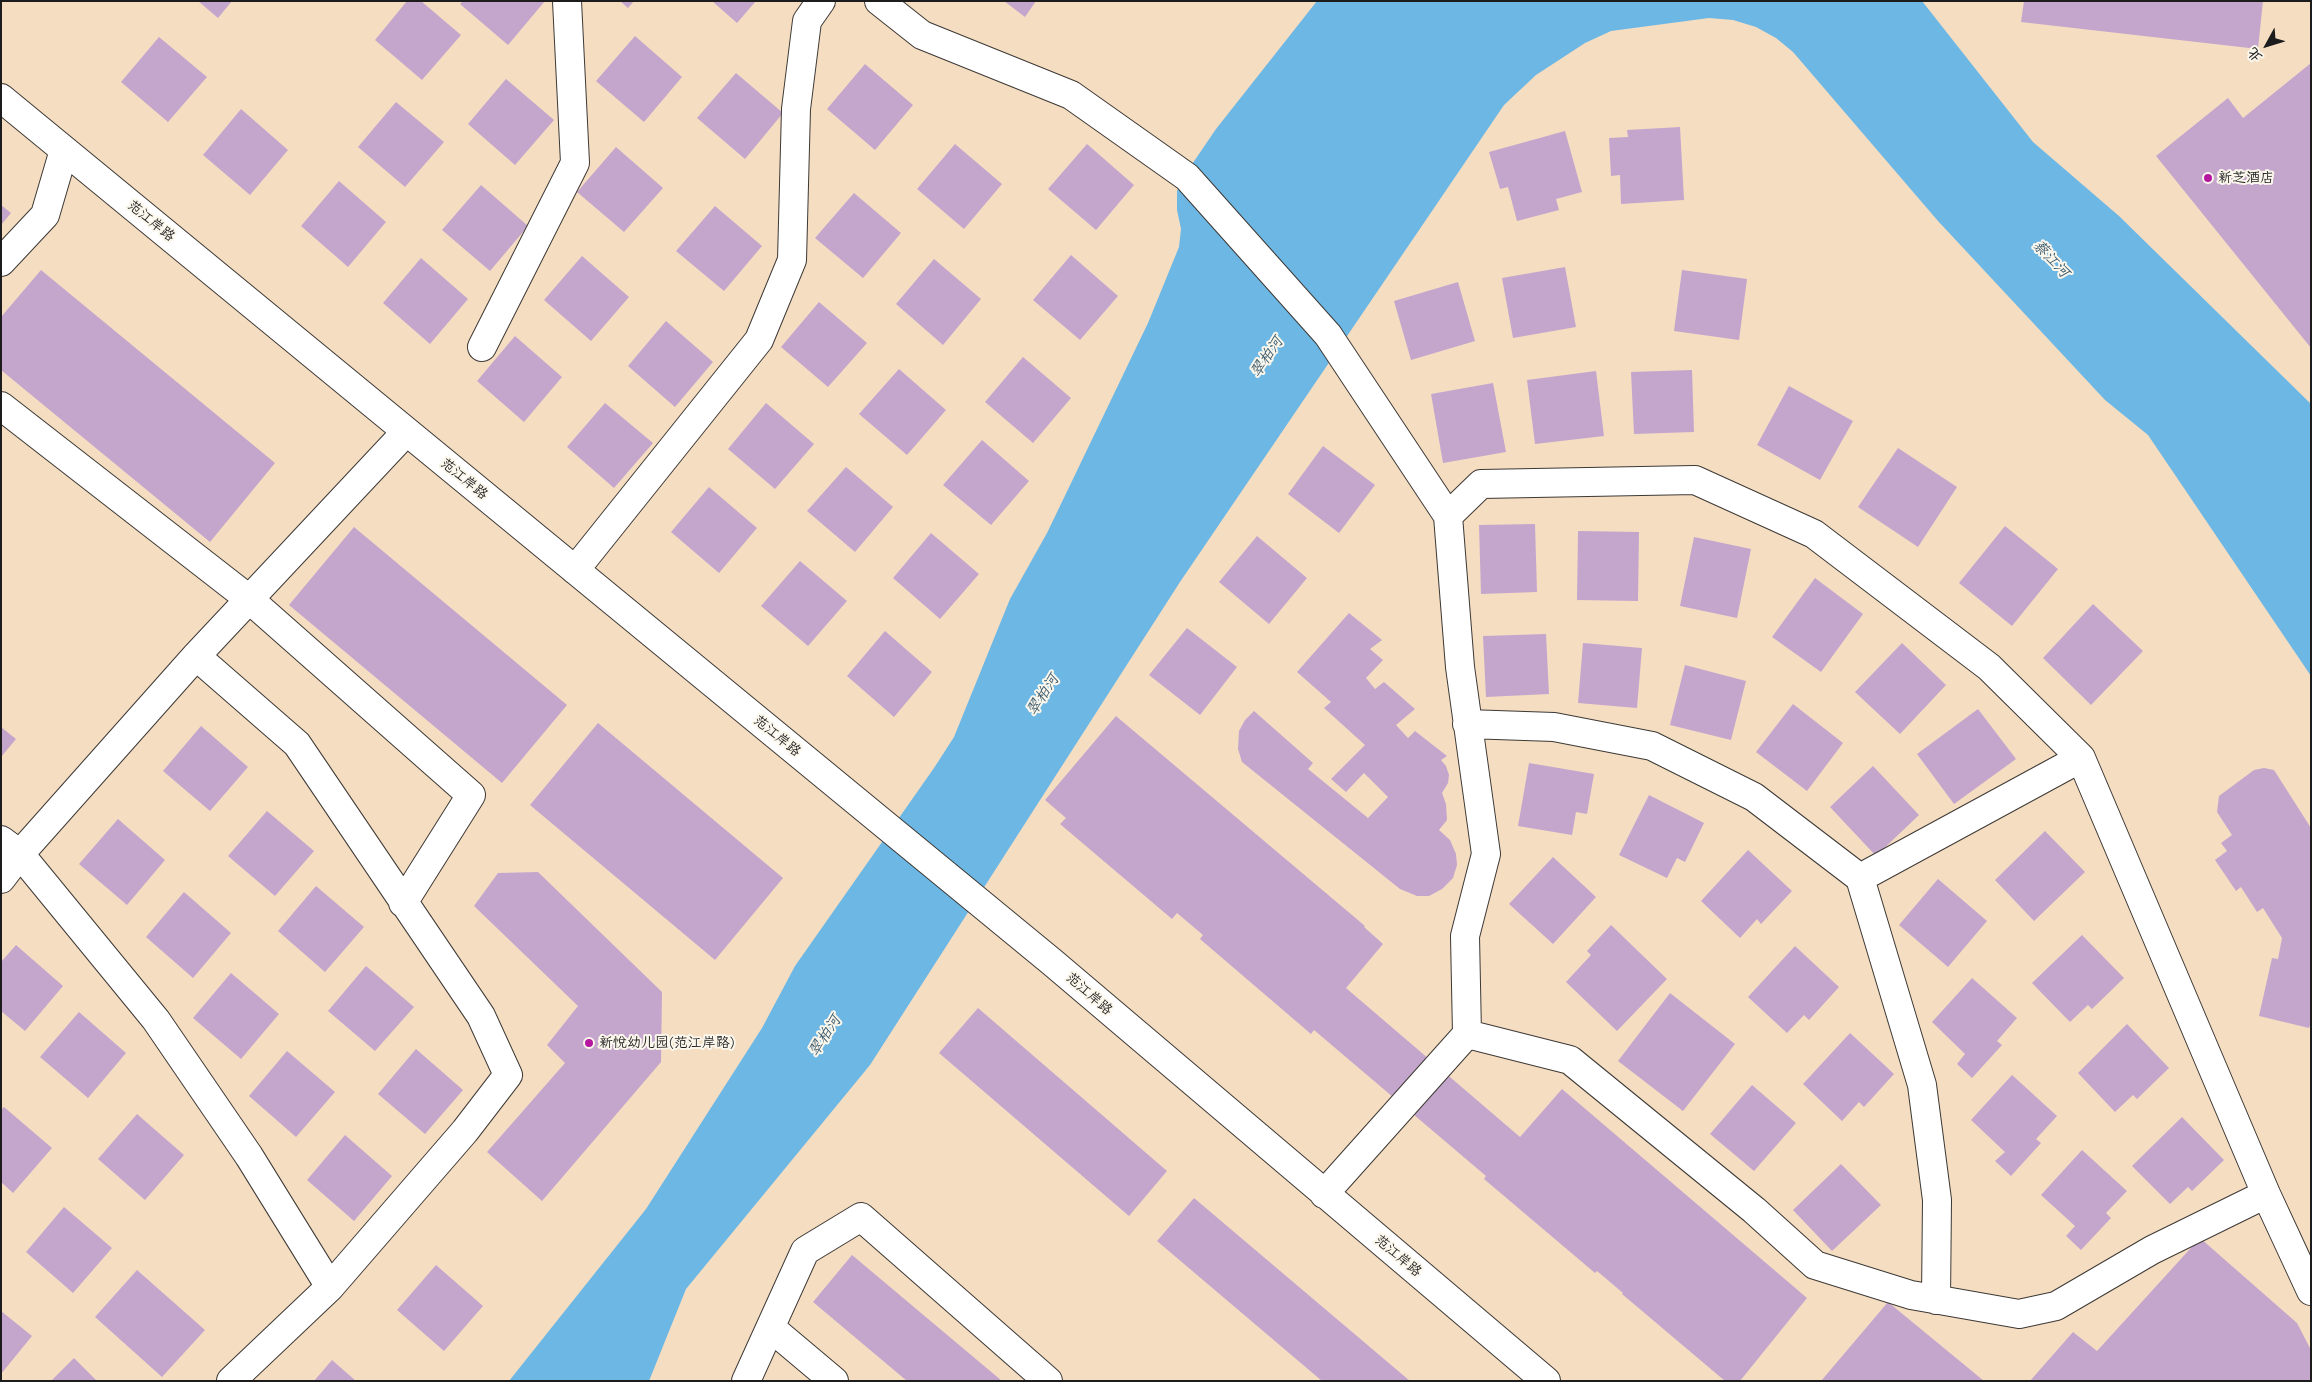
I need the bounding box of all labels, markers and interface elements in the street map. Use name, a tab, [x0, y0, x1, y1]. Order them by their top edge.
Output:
north arrow	[2242, 20, 2292, 70]
text: 北	[2244, 44, 2266, 66]
place label: 新芝酒店	[2218, 170, 2274, 186]
marker: 新芝酒店	[2202, 172, 2214, 184]
street label: 范江岸路	[124, 197, 178, 245]
water label: 蔡江河	[2029, 236, 2073, 282]
water label: 翠柏河	[1247, 333, 1287, 381]
street label: 范江岸路	[437, 455, 491, 503]
water label: 翠柏河	[1023, 671, 1063, 719]
street label: 范江岸路	[750, 712, 804, 760]
street label: 范江岸路	[1062, 969, 1116, 1019]
water label: 翠柏河	[805, 1012, 845, 1060]
place label: 新悦幼儿园(范江岸路)	[599, 1035, 735, 1051]
marker: 新悦幼儿园(范江岸路)	[583, 1037, 595, 1049]
street label: 范江岸路	[1371, 1232, 1425, 1280]

